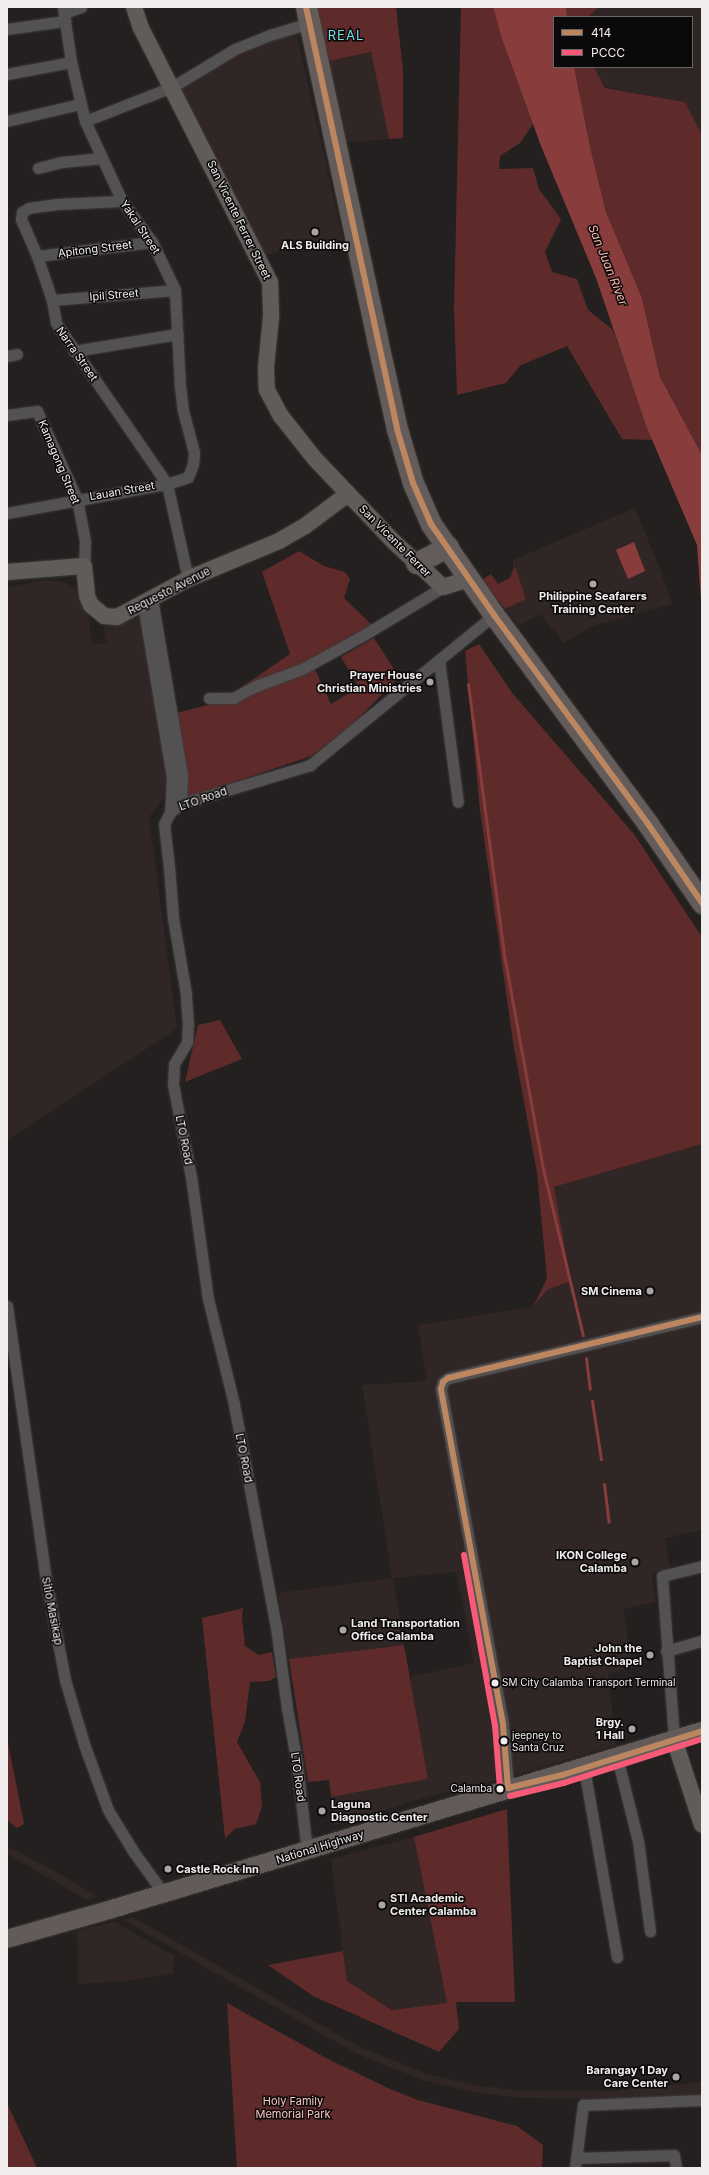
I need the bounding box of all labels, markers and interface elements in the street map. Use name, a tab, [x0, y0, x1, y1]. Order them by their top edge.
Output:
legend	[553, 16, 693, 68]
text: 414	[591, 25, 611, 40]
district label: REAL	[328, 27, 364, 43]
text: PCCC	[591, 45, 625, 60]
street label: San Vicente Ferrer Street	[204, 158, 274, 282]
street label: Yakal Street	[117, 198, 163, 256]
water label: San Juan River	[585, 222, 631, 308]
marker: ALS Building	[310, 227, 320, 237]
street label: Apitong Street	[57, 238, 133, 260]
place label: ALS Building	[281, 238, 349, 252]
street label: Ipil Street	[89, 286, 139, 304]
street label: Narra Street	[53, 324, 101, 384]
street label: Kamagong Street	[35, 418, 83, 506]
street label: Lauan Street	[88, 479, 156, 503]
street label: San Vicente Ferrer	[356, 502, 434, 580]
street label: Requesto Avenue	[126, 565, 212, 617]
marker: Philippine Seafarers Training Center	[588, 579, 598, 589]
place label: Philippine Seafarers Training Center	[539, 590, 647, 616]
place label: Prayer House Christian Ministries	[317, 669, 422, 695]
marker: Prayer House Christian Ministries	[425, 677, 435, 687]
street label: LTO Road	[177, 785, 229, 813]
street label: LTO Road	[173, 1114, 195, 1166]
place label: SM Cinema	[581, 1284, 642, 1298]
marker: SM Cinema	[645, 1286, 655, 1296]
street label: LTO Road	[233, 1432, 255, 1484]
place label: IKON College Calamba	[556, 1549, 627, 1575]
marker: IKON College Calamba	[630, 1557, 640, 1567]
street label: Sitio Masikap	[39, 1576, 65, 1646]
place label: Land Transportation Office Calamba	[351, 1617, 460, 1643]
marker: Land Transportation Office Calamba	[338, 1625, 348, 1635]
place label: John the Baptist Chapel	[564, 1642, 642, 1668]
marker: John the Baptist Chapel	[645, 1650, 655, 1660]
place label: SM City Calamba Transport Terminal	[502, 1677, 675, 1689]
marker: SM City Calamba Transport Terminal	[490, 1678, 500, 1688]
place label: Brgy. 1 Hall	[596, 1716, 624, 1742]
marker: Brgy. 1 Hall	[627, 1724, 637, 1734]
place label: jeepney to Santa Cruz	[512, 1729, 564, 1752]
marker: jeepney to Santa Cruz	[499, 1736, 509, 1746]
street label: LTO Road	[288, 1751, 308, 1803]
place label: Calamba	[450, 1783, 492, 1795]
marker: Calamba	[495, 1784, 505, 1794]
place label: Laguna Diagnostic Center	[331, 1798, 428, 1824]
marker: Laguna Diagnostic Center	[316, 1805, 328, 1817]
street label: National Highway	[275, 1827, 365, 1867]
place label: Castle Rock Inn	[176, 1862, 259, 1876]
marker: Castle Rock Inn	[163, 1864, 173, 1874]
place label: STI Academic Center Calamba	[390, 1892, 476, 1918]
marker: STI Academic Center Calamba	[377, 1900, 387, 1910]
place label: Barangay 1 Day Care Center	[586, 2064, 668, 2090]
marker: Barangay 1 Day Care Center	[671, 2072, 681, 2082]
park label: Holy Family Memorial Park	[255, 2095, 331, 2121]

